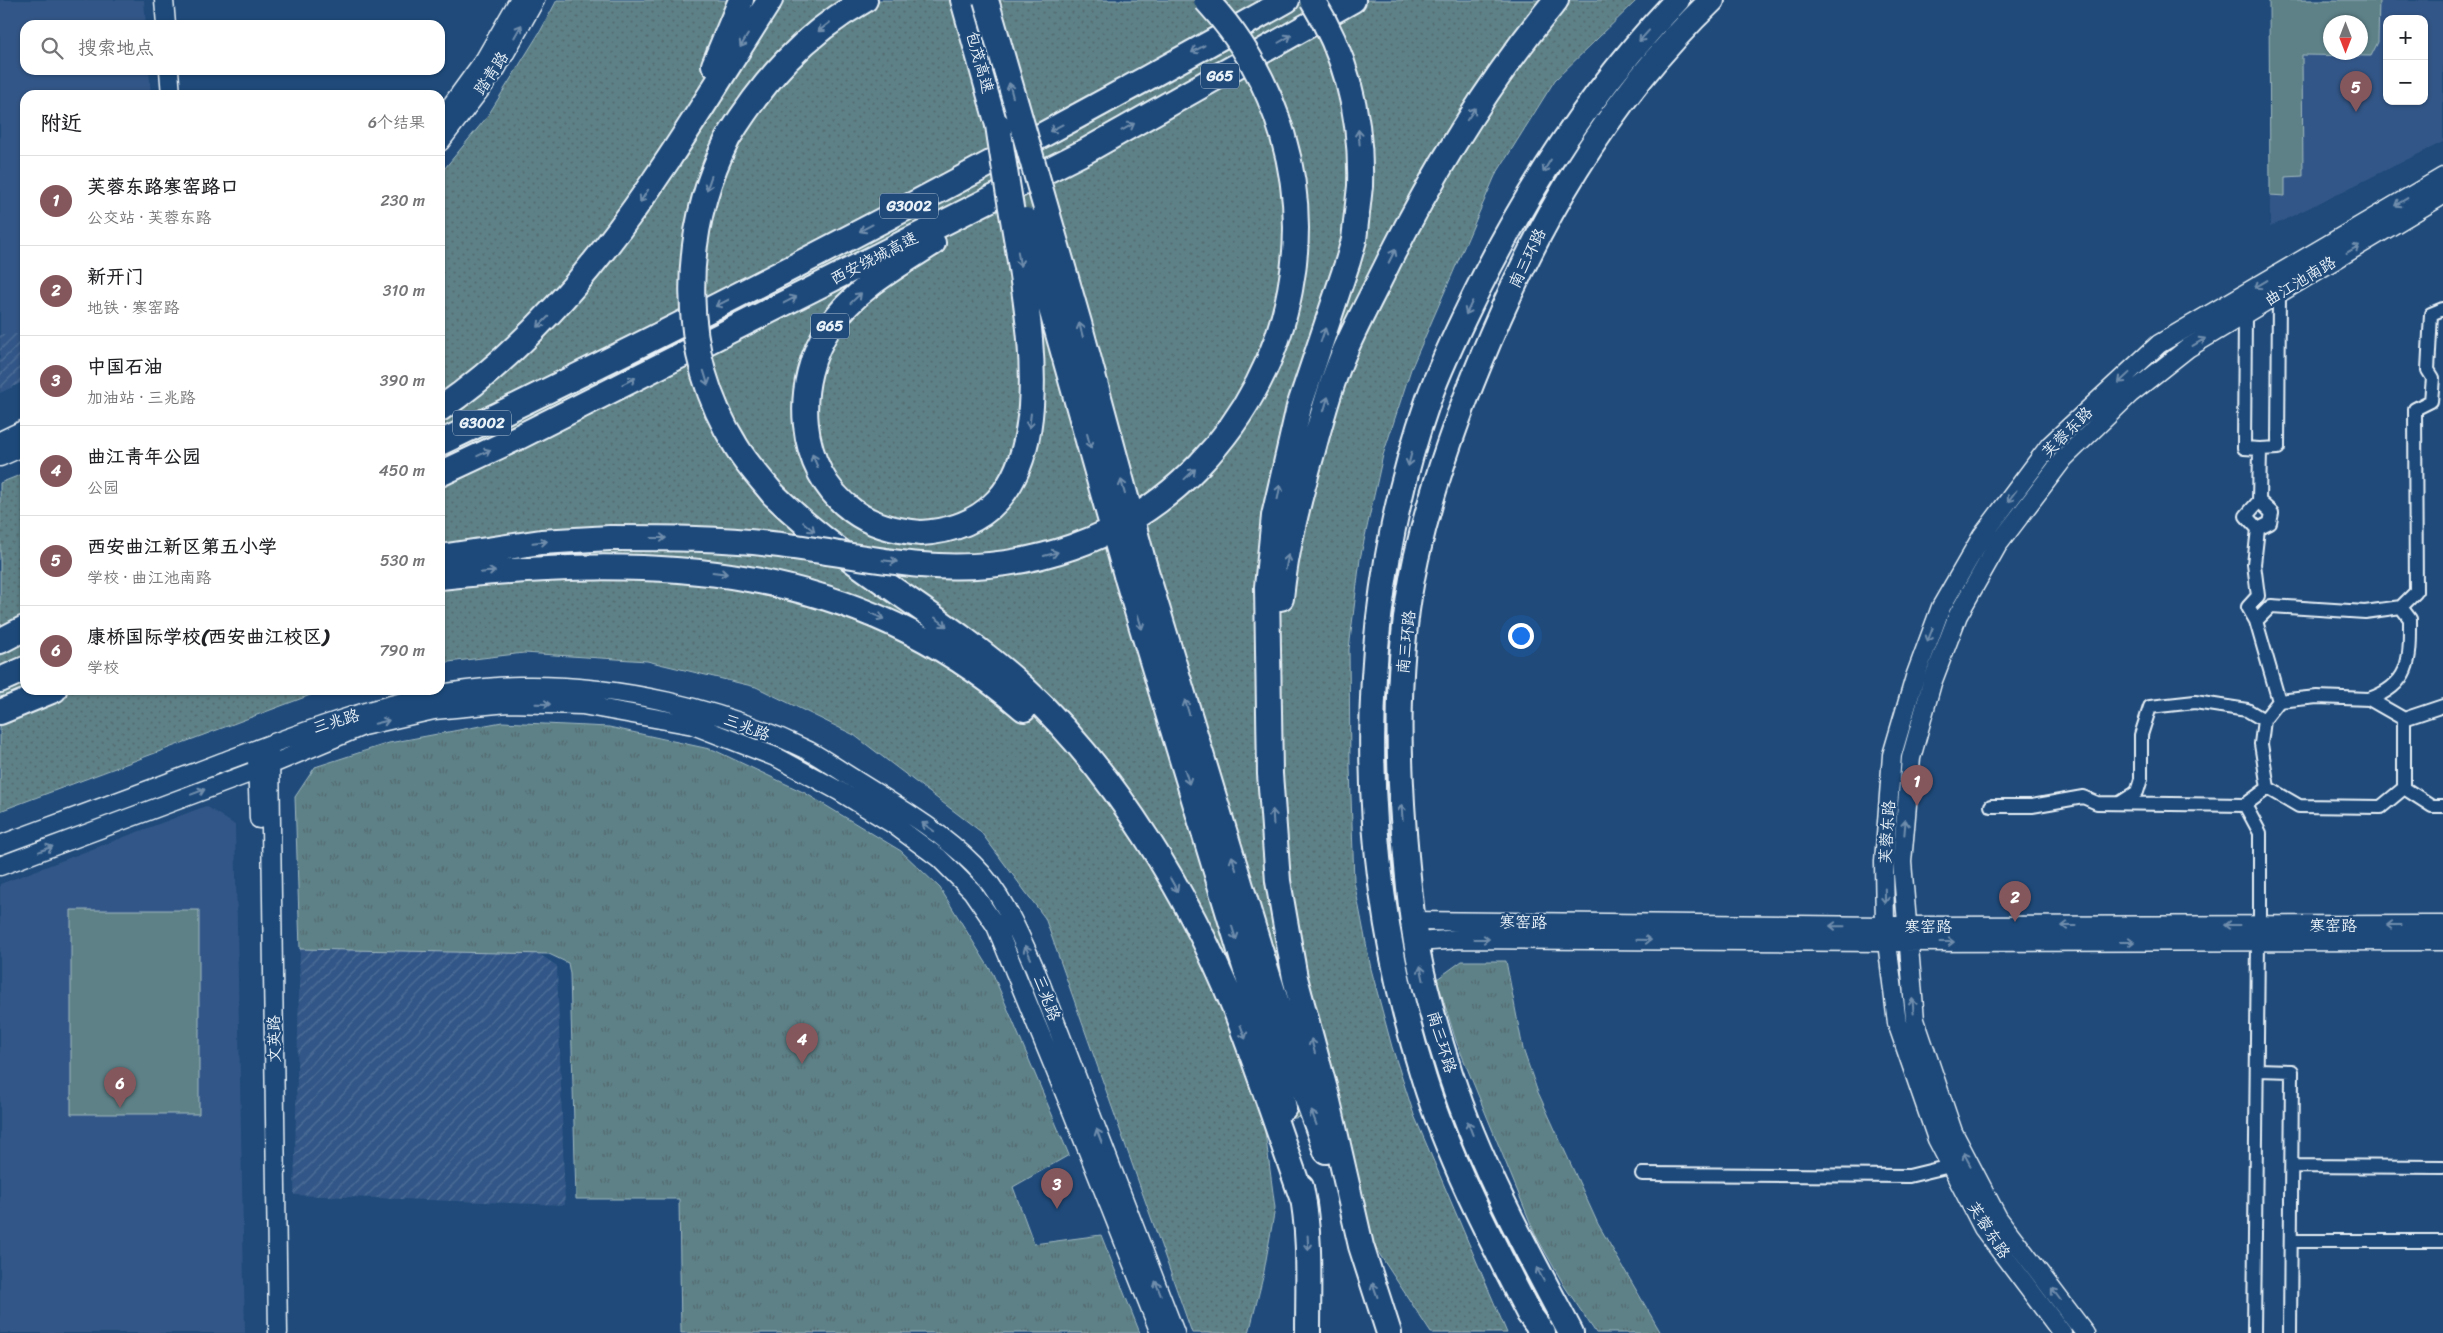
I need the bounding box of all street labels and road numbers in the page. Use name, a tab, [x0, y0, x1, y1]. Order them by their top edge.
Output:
street label: 包茂高速	[957, 27, 1003, 97]
street label: 踏青路	[466, 45, 516, 101]
road number: G65	[1201, 64, 1239, 88]
road number: G3002	[880, 194, 938, 218]
street label: 西安绕城高速	[825, 223, 923, 293]
street label: 南三环路	[1500, 223, 1554, 293]
street label: 曲江池南路	[2258, 248, 2342, 314]
road number: G65	[811, 314, 849, 338]
street label: 芙蓉东路	[2034, 399, 2100, 465]
road number: G3002	[453, 410, 511, 436]
street label: 南三环路	[1388, 609, 1424, 675]
street label: 三兆路	[309, 700, 363, 742]
street label: 三兆路	[719, 705, 775, 749]
street label: 芙蓉东路	[1870, 799, 1904, 865]
street label: 寒窑路	[1499, 907, 1547, 937]
street label: 寒窑路	[2309, 911, 2357, 940]
street label: 寒窑路	[1904, 912, 1952, 941]
street label: 三兆路	[1025, 970, 1069, 1026]
street label: 南三环路	[1419, 1007, 1465, 1077]
street label: 文英路	[259, 1015, 289, 1063]
street label: 芙蓉东路	[1959, 1195, 2019, 1265]

